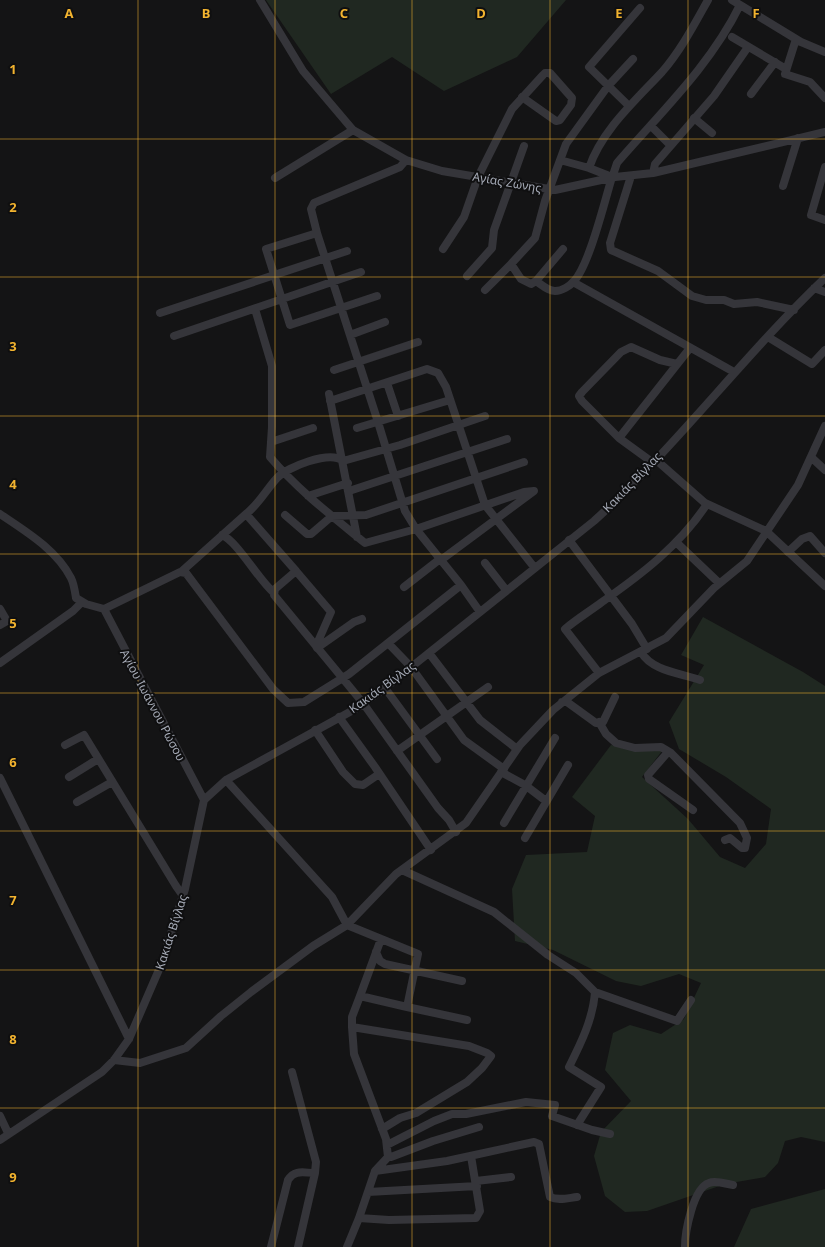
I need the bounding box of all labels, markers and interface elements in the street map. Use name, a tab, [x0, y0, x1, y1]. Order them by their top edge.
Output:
text: A	[65, 4, 74, 22]
text: B	[202, 4, 210, 22]
text: C	[340, 4, 348, 22]
text: D	[476, 4, 486, 22]
text: E	[615, 4, 623, 22]
text: F	[752, 4, 760, 22]
text: 1	[9, 60, 17, 78]
street label: Αγίας Ζώνης	[471, 168, 543, 196]
text: 2	[9, 198, 17, 216]
text: 3	[9, 337, 17, 355]
street label: Κακιάς Βίγλας	[599, 448, 665, 516]
text: 4	[9, 475, 17, 493]
text: 5	[9, 614, 17, 632]
street label: Αγίου Ιωάννου Ρώσου	[116, 646, 190, 764]
street label: Κακιάς Βίγλας	[345, 657, 419, 717]
text: 6	[9, 753, 17, 771]
text: 7	[9, 891, 17, 909]
street label: Κακιάς Βίγλας	[151, 892, 191, 972]
text: 8	[9, 1030, 17, 1048]
text: 9	[9, 1168, 17, 1186]

